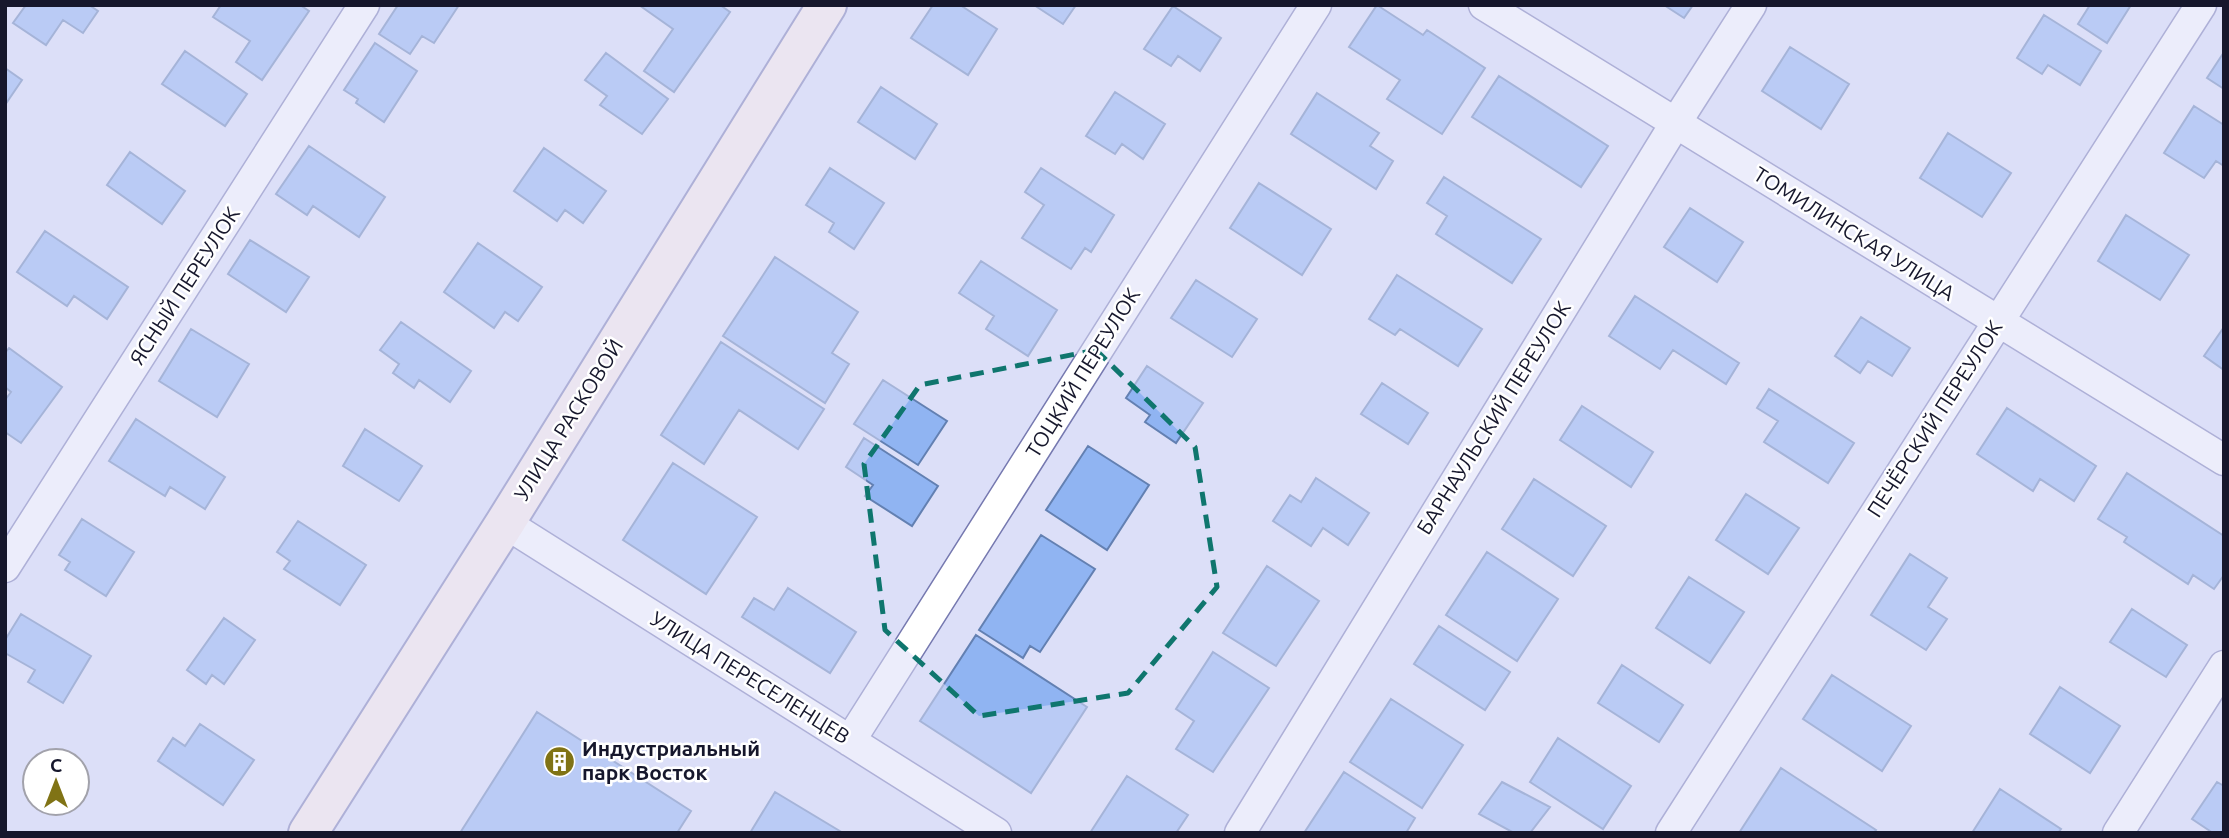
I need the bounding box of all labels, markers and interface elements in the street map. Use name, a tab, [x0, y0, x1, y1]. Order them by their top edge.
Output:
street label: ТОМИЛИНСКАЯ УЛИЦА	[1750, 161, 1960, 305]
street label: ЯСНЫЙ ПЕРЕУЛОК	[124, 202, 244, 369]
street label: ТОЦКИЙ ПЕРЕУЛОК	[1020, 283, 1144, 462]
street label: БАРНАУЛЬСКИЙ ПЕРЕУЛОК	[1411, 296, 1575, 538]
street label: ПЕЧЁРСКИЙ ПЕРЕУЛОК	[1862, 316, 2007, 521]
street label: УЛИЦА РАСКОВОЙ	[509, 335, 627, 504]
street label: УЛИЦА ПЕРЕСЕЛЕНЦЕВ	[647, 606, 854, 748]
place label: Индустриальный парк Восток	[582, 736, 760, 784]
building icon: Индустриальный парк Восток	[542, 744, 576, 778]
north arrow	[21, 747, 91, 817]
text: С	[50, 754, 62, 776]

